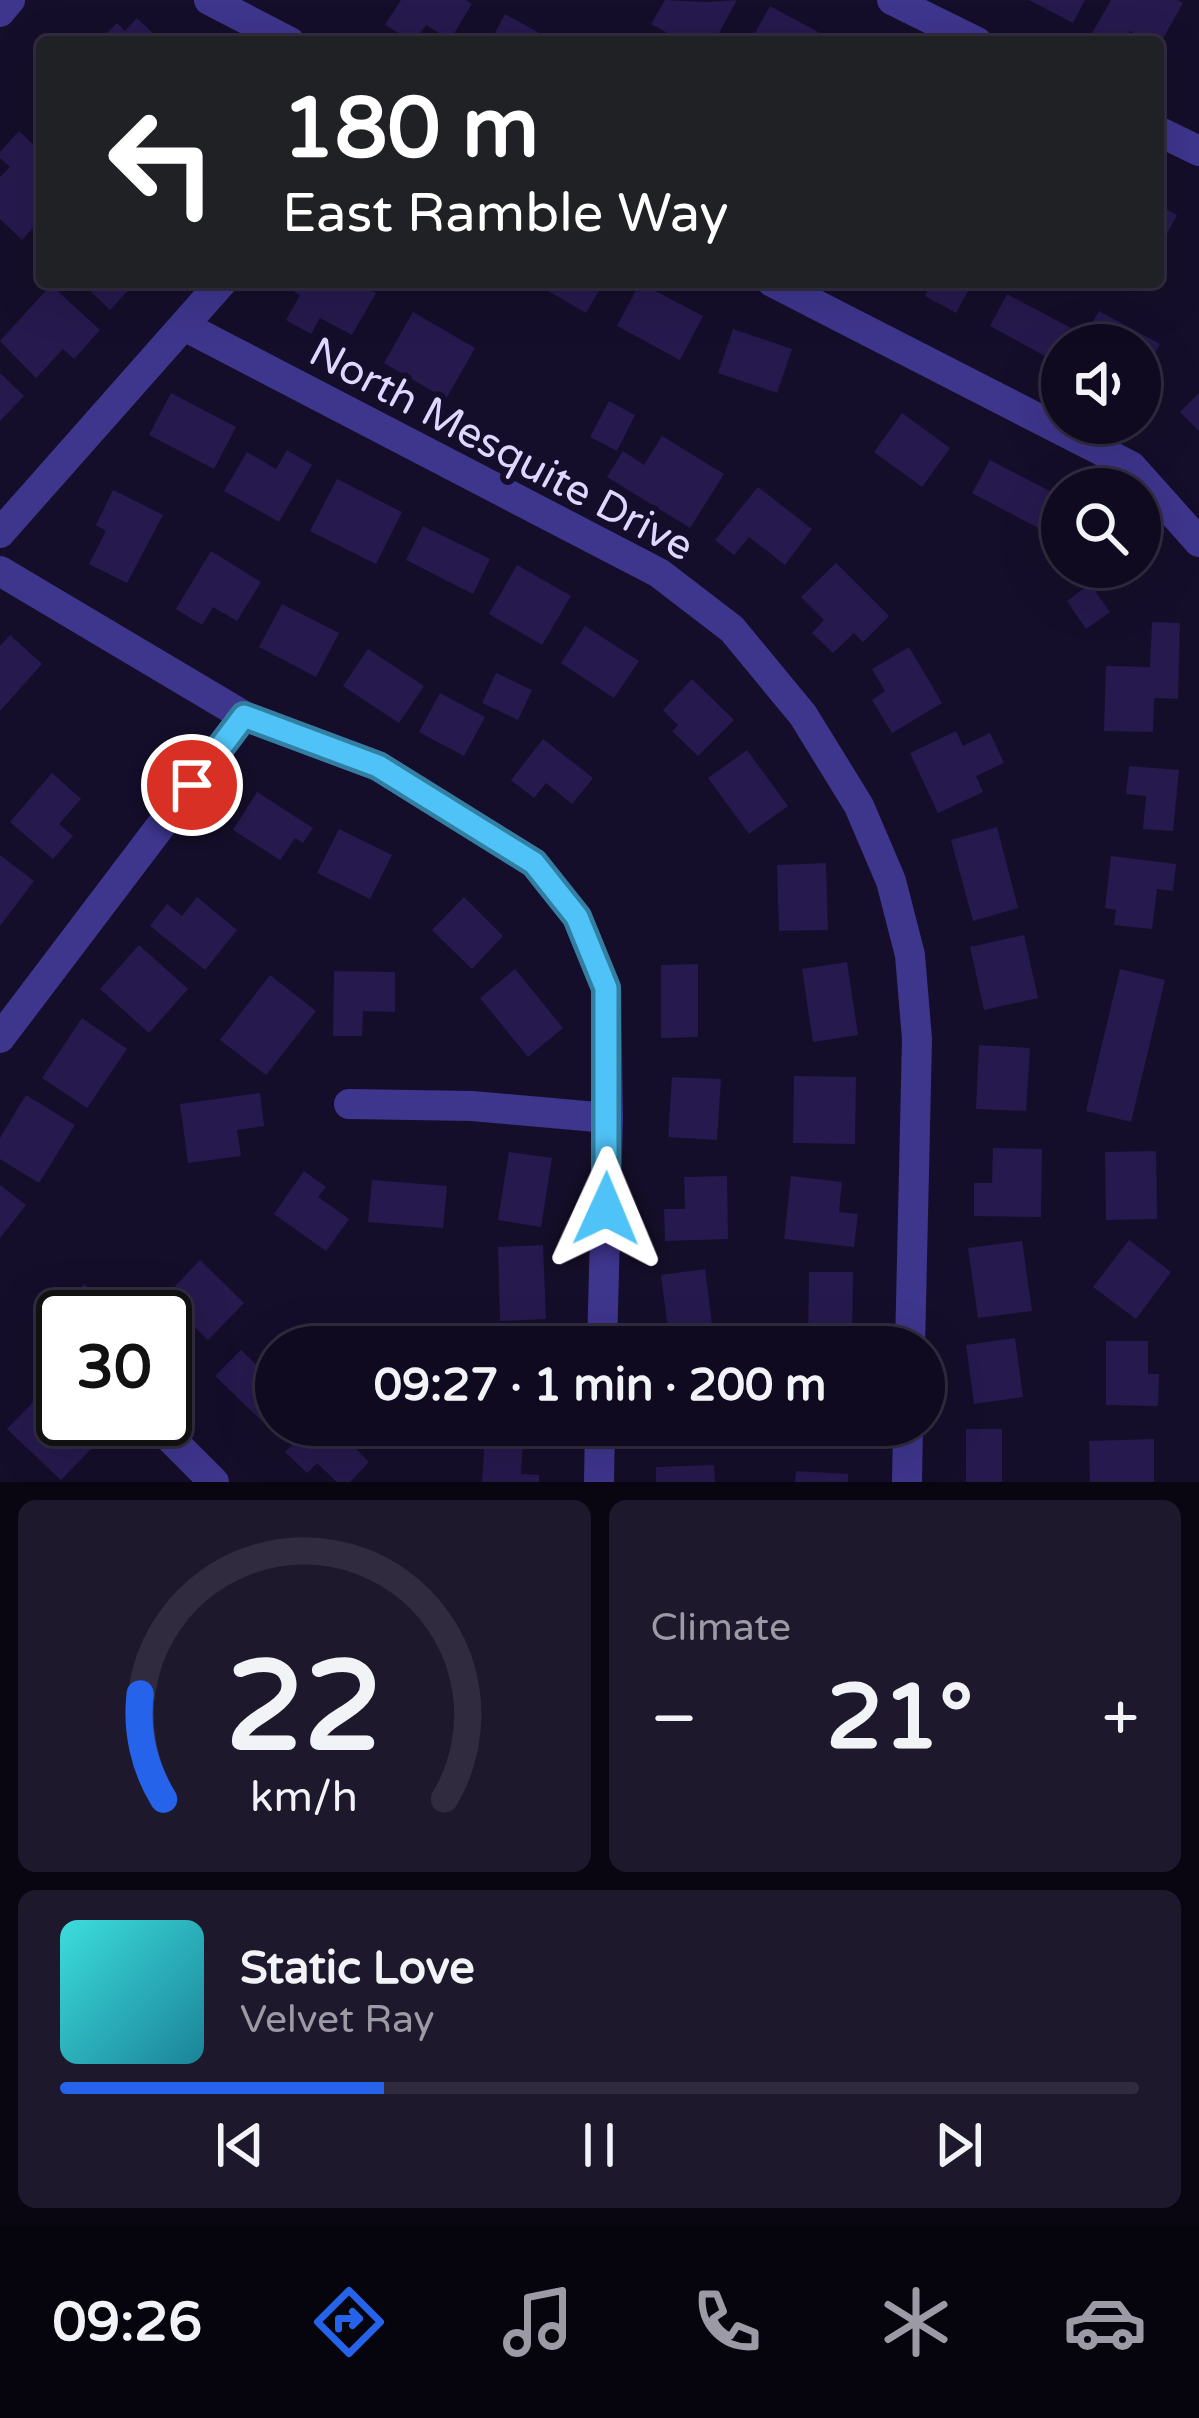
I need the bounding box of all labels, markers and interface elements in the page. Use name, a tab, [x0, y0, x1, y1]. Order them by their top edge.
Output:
text: 180 m	[282, 79, 539, 180]
icon: left	[84, 84, 240, 240]
text: East Ramble Way	[282, 181, 729, 246]
map controls	[1041, 324, 1161, 588]
button: sound	[1041, 324, 1161, 444]
street label: North Mesquite Drive	[301, 326, 702, 572]
button: search	[1041, 468, 1161, 588]
pin	[141, 734, 243, 836]
icon: arrive	[159, 752, 225, 818]
position arrow	[543, 1146, 669, 1272]
speed limit sign: 30	[36, 1290, 192, 1446]
text: 09:27 · 1 min · 200 m	[374, 1359, 826, 1413]
text: Climate	[651, 1604, 791, 1651]
text: 22	[226, 1633, 383, 1784]
text: 21°	[826, 1664, 973, 1773]
text: −	[651, 1679, 698, 1759]
text: +	[1102, 1679, 1139, 1759]
text: km/h	[250, 1772, 358, 1823]
text: Static Love	[240, 1942, 475, 1996]
text: Velvet Ray	[240, 1996, 435, 2043]
icon: previous	[207, 2112, 273, 2178]
icon: pause	[566, 2112, 632, 2178]
icon: next	[926, 2112, 992, 2178]
icon: directions	[307, 2280, 391, 2364]
icon: music	[496, 2280, 580, 2364]
icon: phone	[685, 2280, 769, 2364]
icon: climate	[874, 2280, 958, 2364]
icon: car	[1063, 2280, 1147, 2364]
text: 09:26	[52, 2290, 202, 2355]

